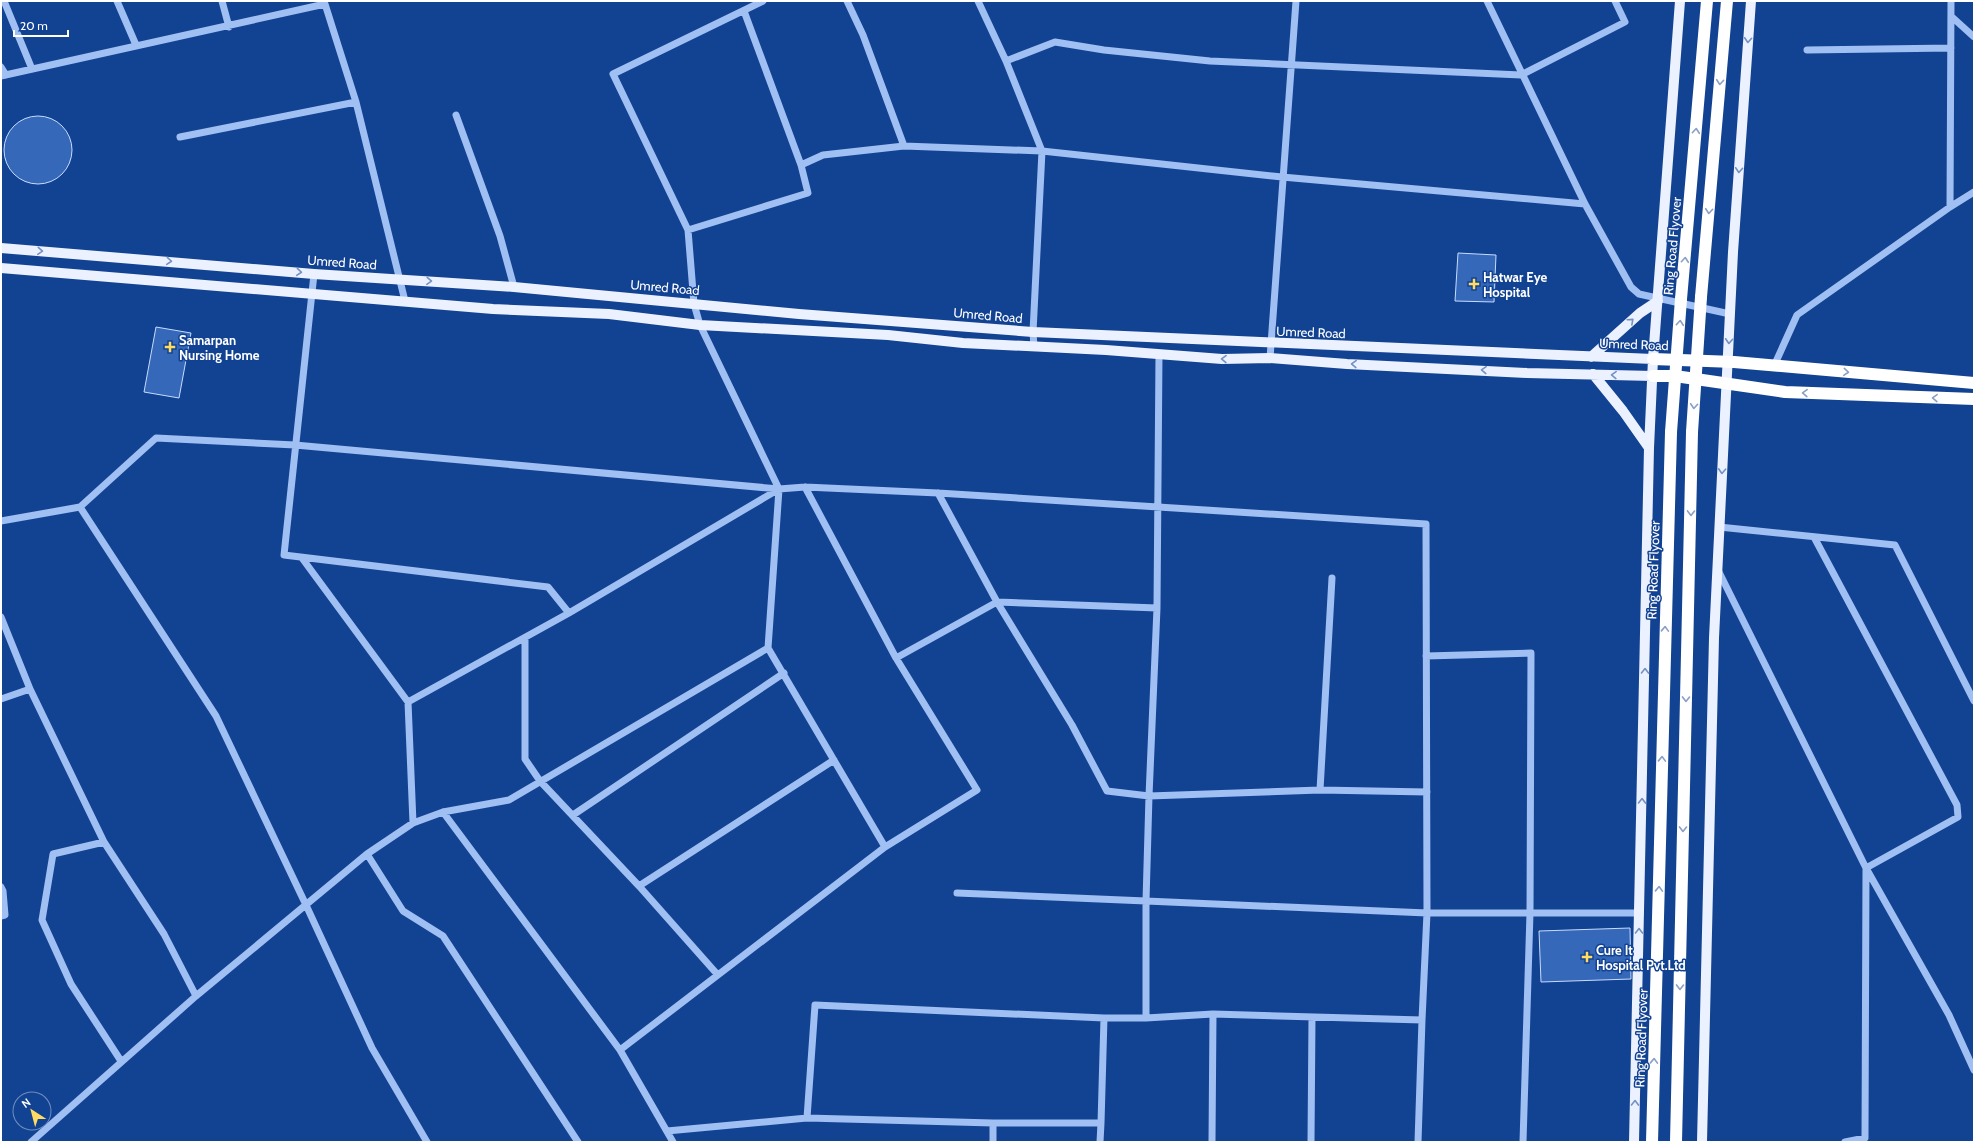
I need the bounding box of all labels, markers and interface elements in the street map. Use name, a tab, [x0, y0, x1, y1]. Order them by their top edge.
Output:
scale bar	[14, 12, 68, 38]
text: 20 m	[20, 18, 48, 33]
one-way arrow	[1744, 37, 1753, 43]
one-way arrow	[1715, 79, 1724, 85]
one-way arrow	[1692, 128, 1701, 134]
one-way arrow	[1734, 167, 1743, 173]
street label: Ring Road Flyover	[1660, 195, 1684, 296]
one-way arrow	[1704, 208, 1713, 214]
one-way arrow	[37, 246, 43, 255]
street label: Umred Road	[307, 252, 377, 272]
one-way arrow	[166, 257, 173, 266]
one-way arrow	[1680, 257, 1689, 263]
one-way arrow	[296, 268, 302, 277]
place label: Hatwar Eye Hospital	[1483, 269, 1547, 300]
street label: Umred Road	[630, 276, 700, 298]
one-way arrow	[426, 277, 432, 286]
marker: Hatwar Eye Hospital	[1468, 278, 1480, 290]
street label: Umred Road	[953, 304, 1023, 326]
one-way arrow	[1626, 319, 1633, 326]
one-way arrow	[1675, 320, 1684, 326]
street label: Umred Road	[1276, 323, 1346, 341]
place label: Samarpan Nursing Home	[179, 332, 260, 363]
street label: Umred Road	[1599, 335, 1669, 353]
one-way arrow	[1724, 338, 1733, 344]
marker: Samarpan Nursing Home	[164, 341, 176, 353]
one-way arrow	[1221, 355, 1227, 363]
one-way arrow	[1351, 360, 1357, 369]
one-way arrow	[1481, 366, 1487, 375]
one-way arrow	[1843, 367, 1849, 376]
one-way arrow	[1611, 371, 1617, 379]
one-way arrow	[1802, 388, 1808, 397]
one-way arrow	[1932, 393, 1938, 402]
one-way arrow	[1690, 403, 1699, 409]
one-way arrow	[1718, 468, 1726, 474]
one-way arrow	[1686, 510, 1695, 516]
street label: Ring Road Flyover	[1643, 520, 1663, 620]
one-way arrow	[1661, 626, 1670, 632]
one-way arrow	[1641, 668, 1649, 674]
one-way arrow	[1682, 696, 1690, 702]
one-way arrow	[1658, 756, 1666, 762]
one-way arrow	[1638, 798, 1646, 804]
one-way arrow	[1679, 826, 1687, 832]
one-way arrow	[1654, 886, 1663, 892]
one-way arrow	[1635, 928, 1643, 934]
place label: Cure It Hospital Pvt.Ltd	[1596, 942, 1686, 973]
marker: Cure It Hospital Pvt.Ltd	[1581, 951, 1593, 963]
one-way arrow	[1676, 984, 1684, 990]
street label: Ring Road Flyover	[1631, 988, 1651, 1088]
one-way arrow	[1650, 1058, 1658, 1064]
north arrow	[12, 1091, 52, 1131]
text: N	[19, 1095, 33, 1111]
one-way arrow	[1631, 1100, 1639, 1106]

